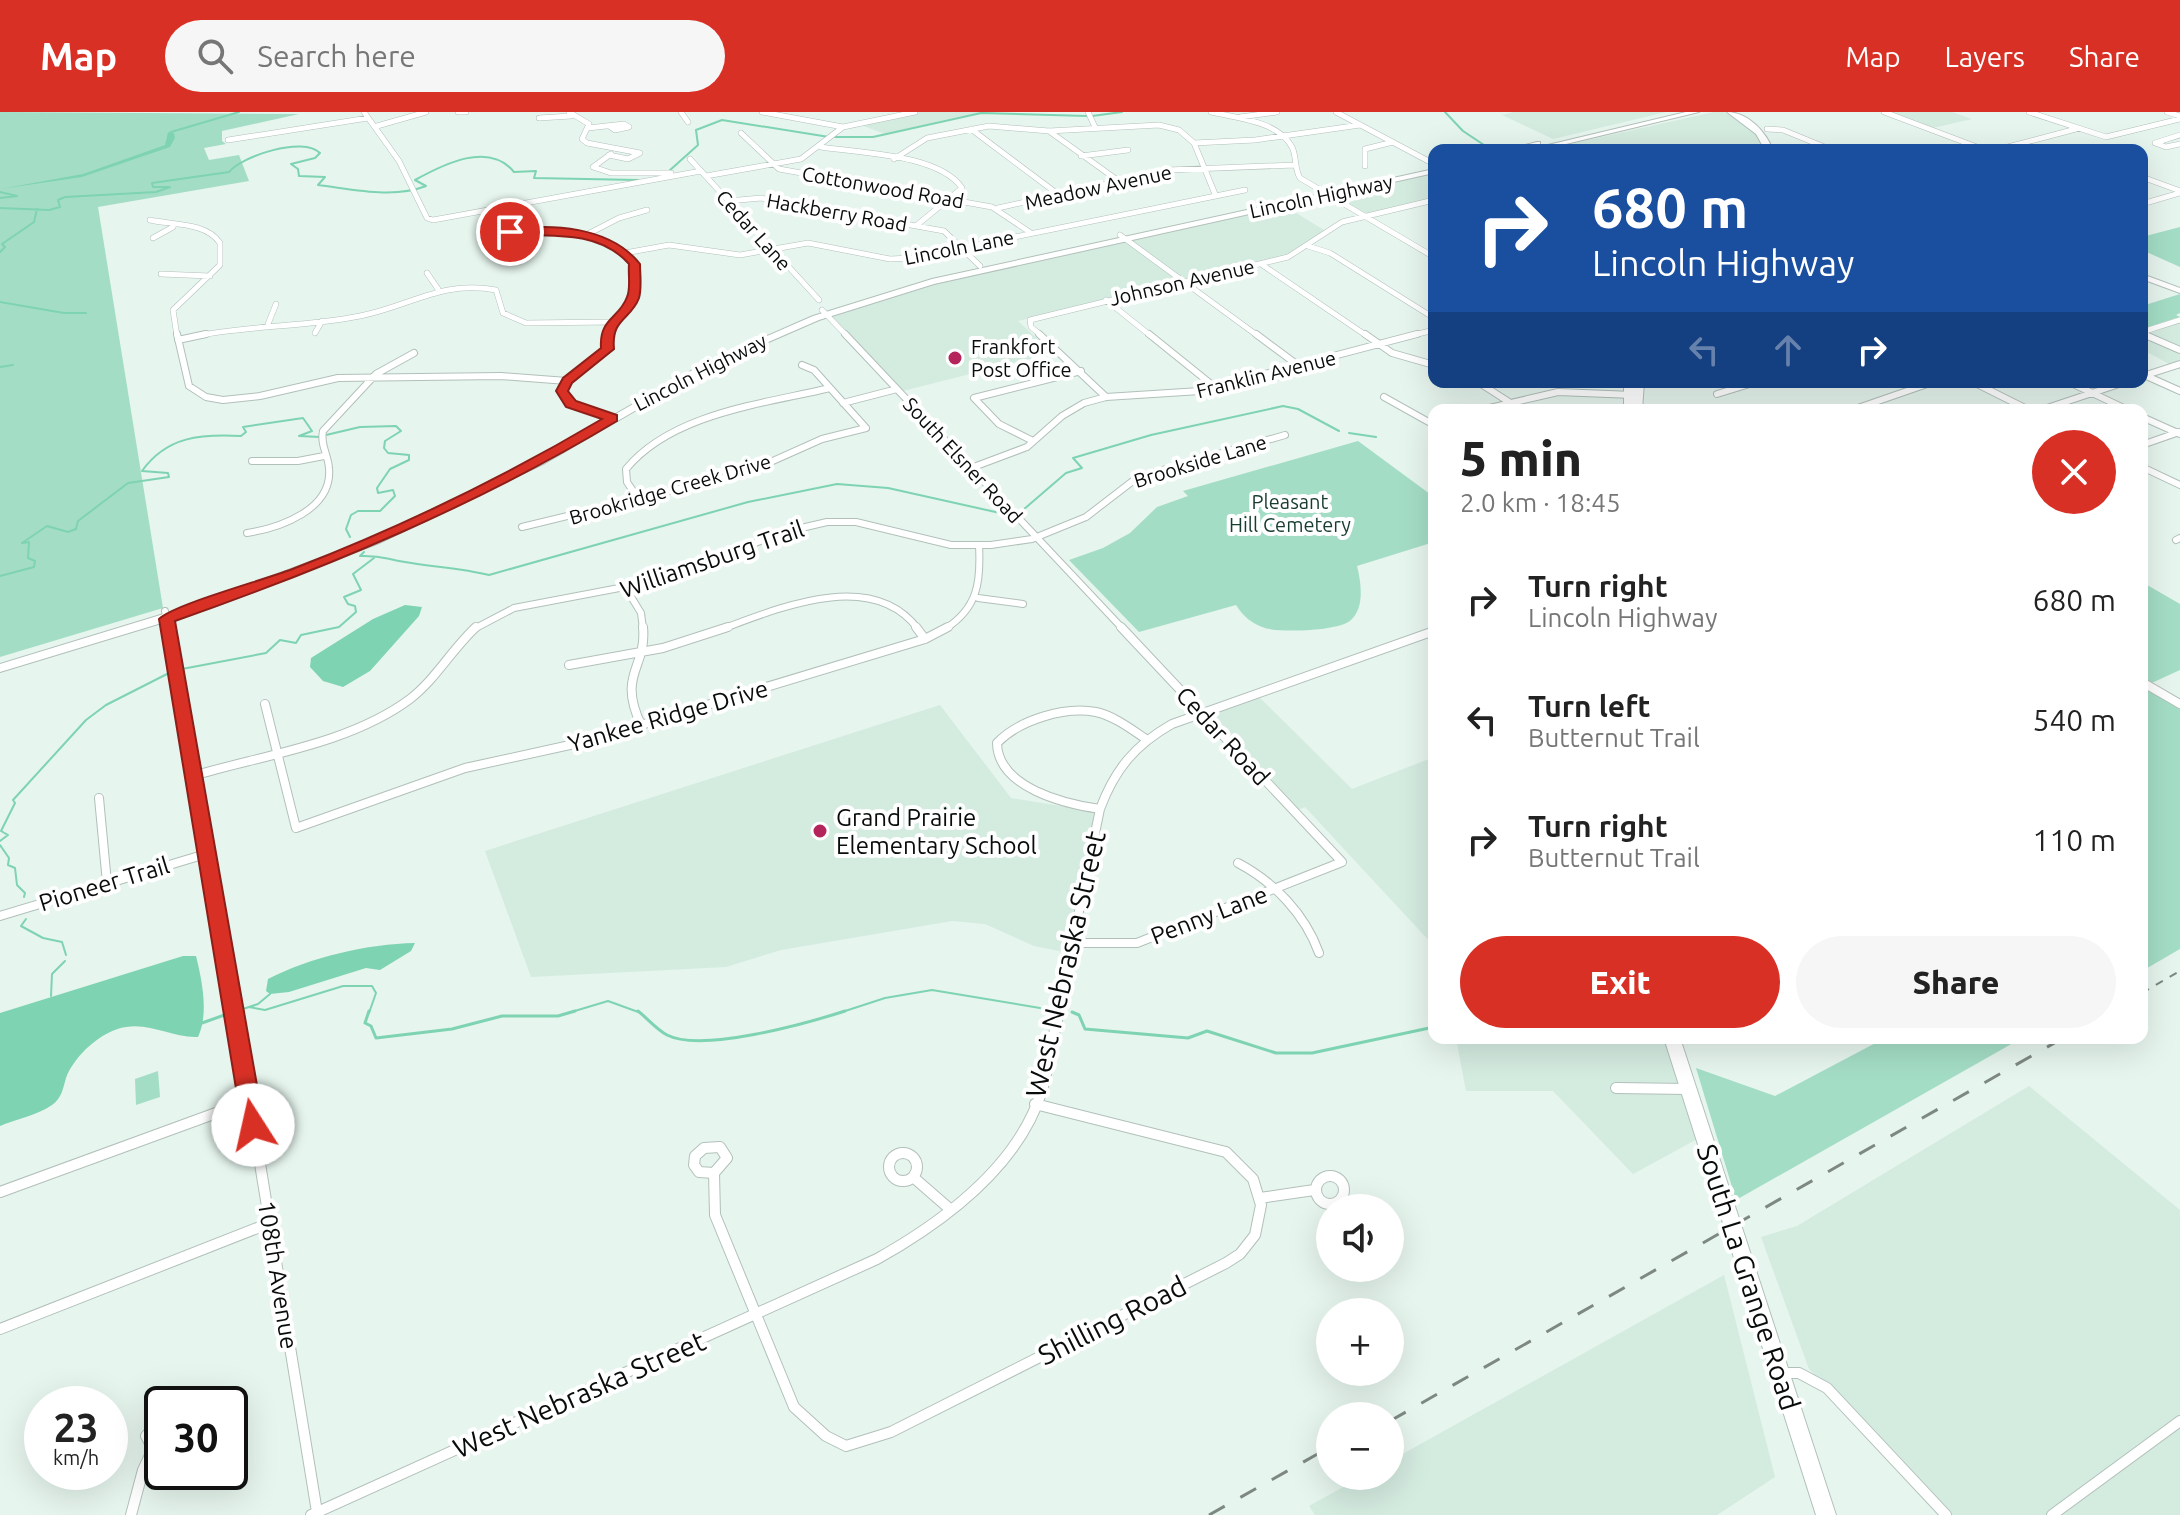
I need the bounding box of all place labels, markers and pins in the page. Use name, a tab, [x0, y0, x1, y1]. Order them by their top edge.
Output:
pin	[476, 198, 544, 266]
place label: Frankfort Post Office	[971, 335, 1071, 381]
marker: Frankfort Post Office	[946, 349, 964, 367]
place label: Grand Prairie Elementary School	[836, 804, 1037, 859]
marker: Grand Prairie Elementary School	[811, 822, 829, 840]

